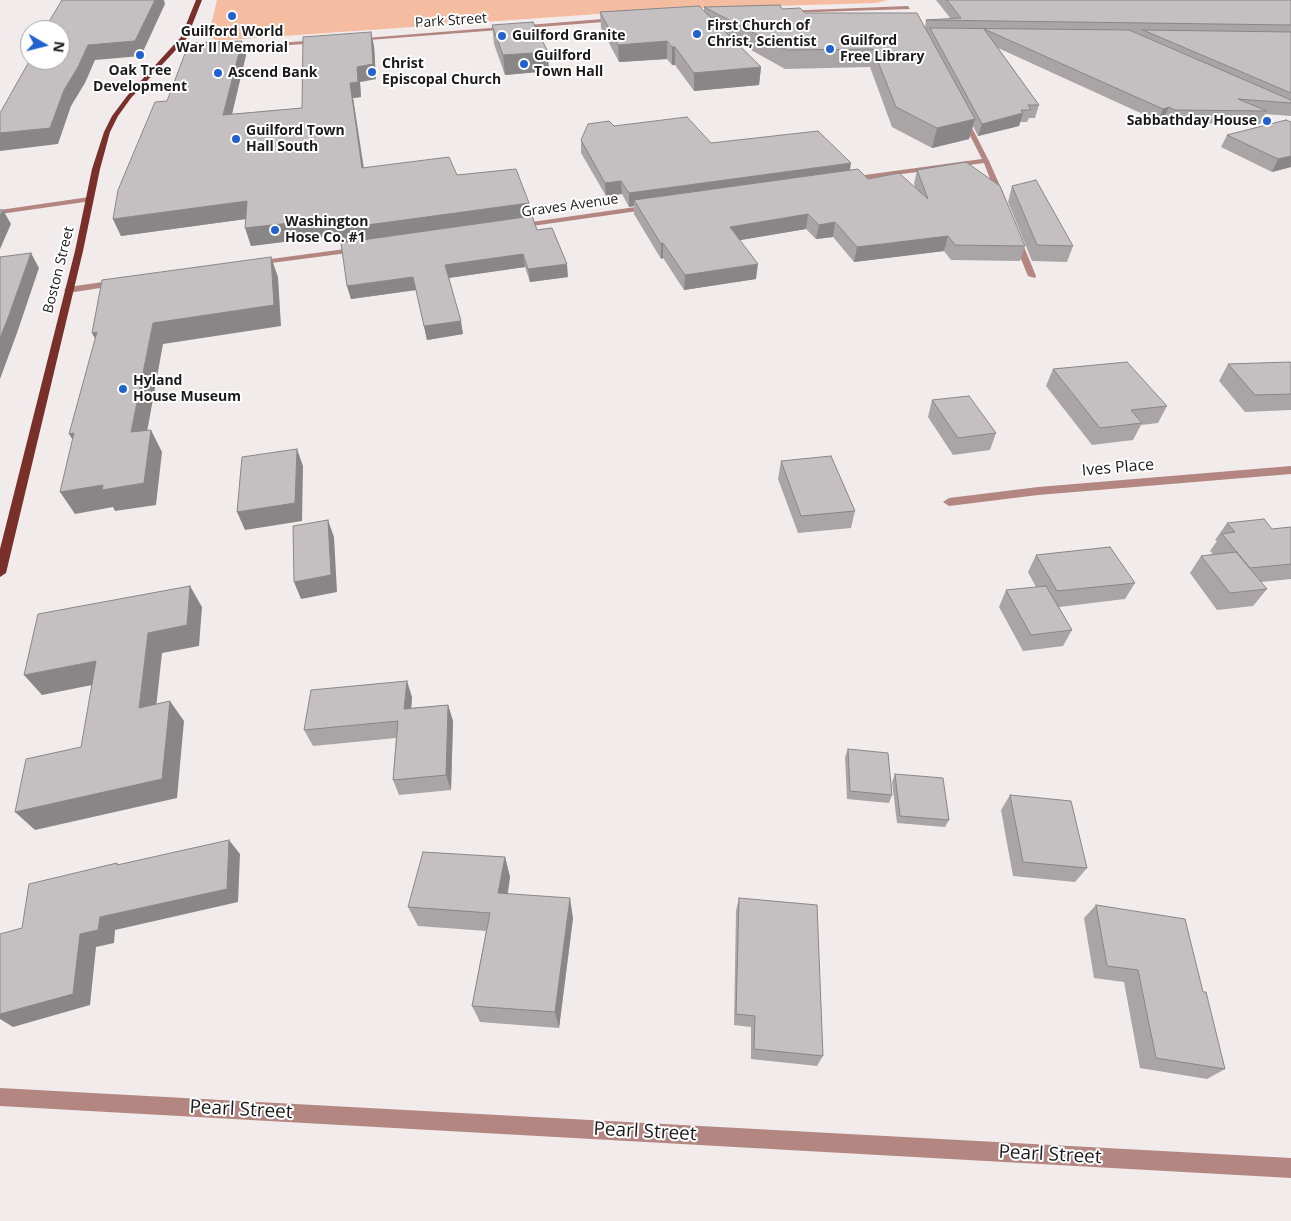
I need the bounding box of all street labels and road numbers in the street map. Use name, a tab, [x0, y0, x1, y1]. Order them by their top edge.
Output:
street label: Park Street	[414, 10, 488, 32]
street label: Graves Avenue	[521, 191, 619, 221]
street label: Boston Street	[40, 225, 78, 315]
street label: Ives Place	[1081, 455, 1155, 481]
street label: Pearl Street	[189, 1096, 293, 1124]
street label: Pearl Street	[593, 1118, 697, 1146]
street label: Pearl Street	[998, 1141, 1102, 1169]

